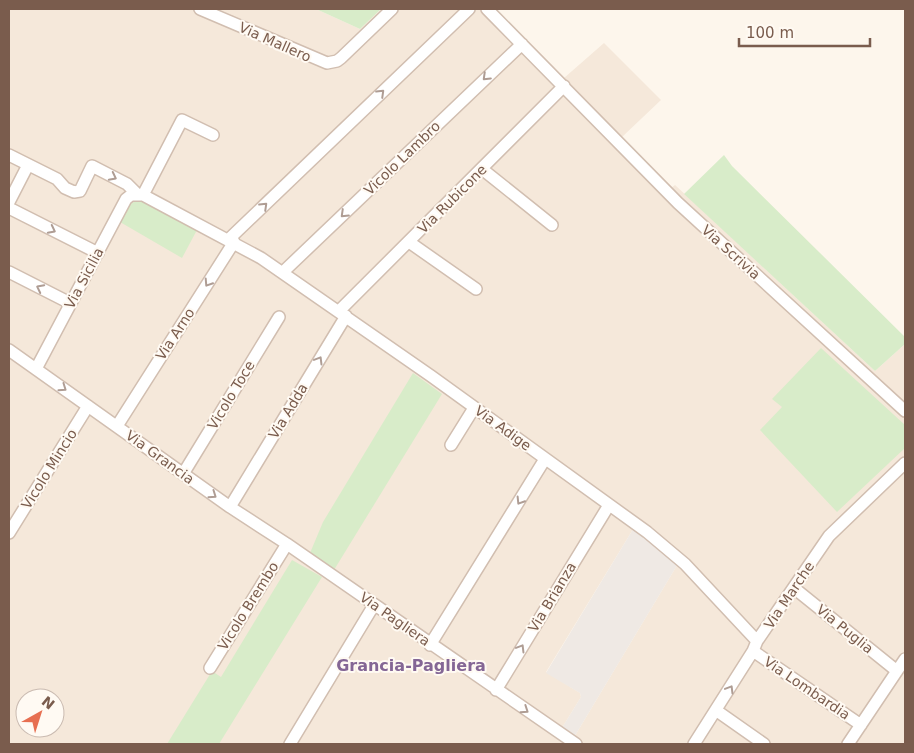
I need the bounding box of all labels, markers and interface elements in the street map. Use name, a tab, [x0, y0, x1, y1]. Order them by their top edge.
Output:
scale bar	[739, 15, 870, 47]
street label: Via Mallero	[236, 19, 314, 65]
text: 100 m	[746, 24, 794, 42]
one-way arrow	[483, 71, 492, 80]
one-way arrow	[376, 90, 385, 99]
street label: Vicolo Lambro	[361, 118, 443, 198]
street label: Via Rubicone	[414, 161, 490, 237]
one-way arrow	[108, 171, 117, 181]
one-way arrow	[258, 202, 267, 211]
one-way arrow	[340, 208, 349, 217]
street label: Via Scrivia	[698, 222, 764, 282]
one-way arrow	[47, 224, 56, 234]
street label: Via Sicilia	[61, 245, 107, 311]
one-way arrow	[204, 278, 214, 287]
one-way arrow	[36, 284, 45, 294]
street label: Via Arno	[152, 305, 198, 363]
one-way arrow	[312, 357, 322, 366]
street label: Vicolo Toce	[204, 358, 258, 432]
street label: Via Adda	[265, 380, 311, 442]
one-way arrow	[57, 382, 67, 391]
street label: Via Adige	[472, 402, 534, 454]
street label: Vicolo Mincio	[18, 426, 80, 512]
street label: Via Grancia	[123, 427, 197, 487]
one-way arrow	[207, 489, 217, 498]
one-way arrow	[516, 495, 526, 504]
street label: Via Marche	[761, 558, 817, 632]
street label: Vicolo Brembo	[214, 559, 282, 653]
street label: Via Brianza	[525, 559, 579, 635]
street label: Via Pagliera	[357, 589, 433, 649]
street label: Via Puglia	[813, 601, 877, 657]
one-way arrow	[515, 645, 525, 654]
street label: Via Lombardia	[761, 653, 853, 723]
district label: Grancia-Pagliera	[336, 656, 486, 675]
one-way arrow	[724, 685, 734, 694]
north arrow	[15, 688, 65, 738]
text: N	[39, 693, 58, 713]
one-way arrow	[519, 704, 529, 713]

